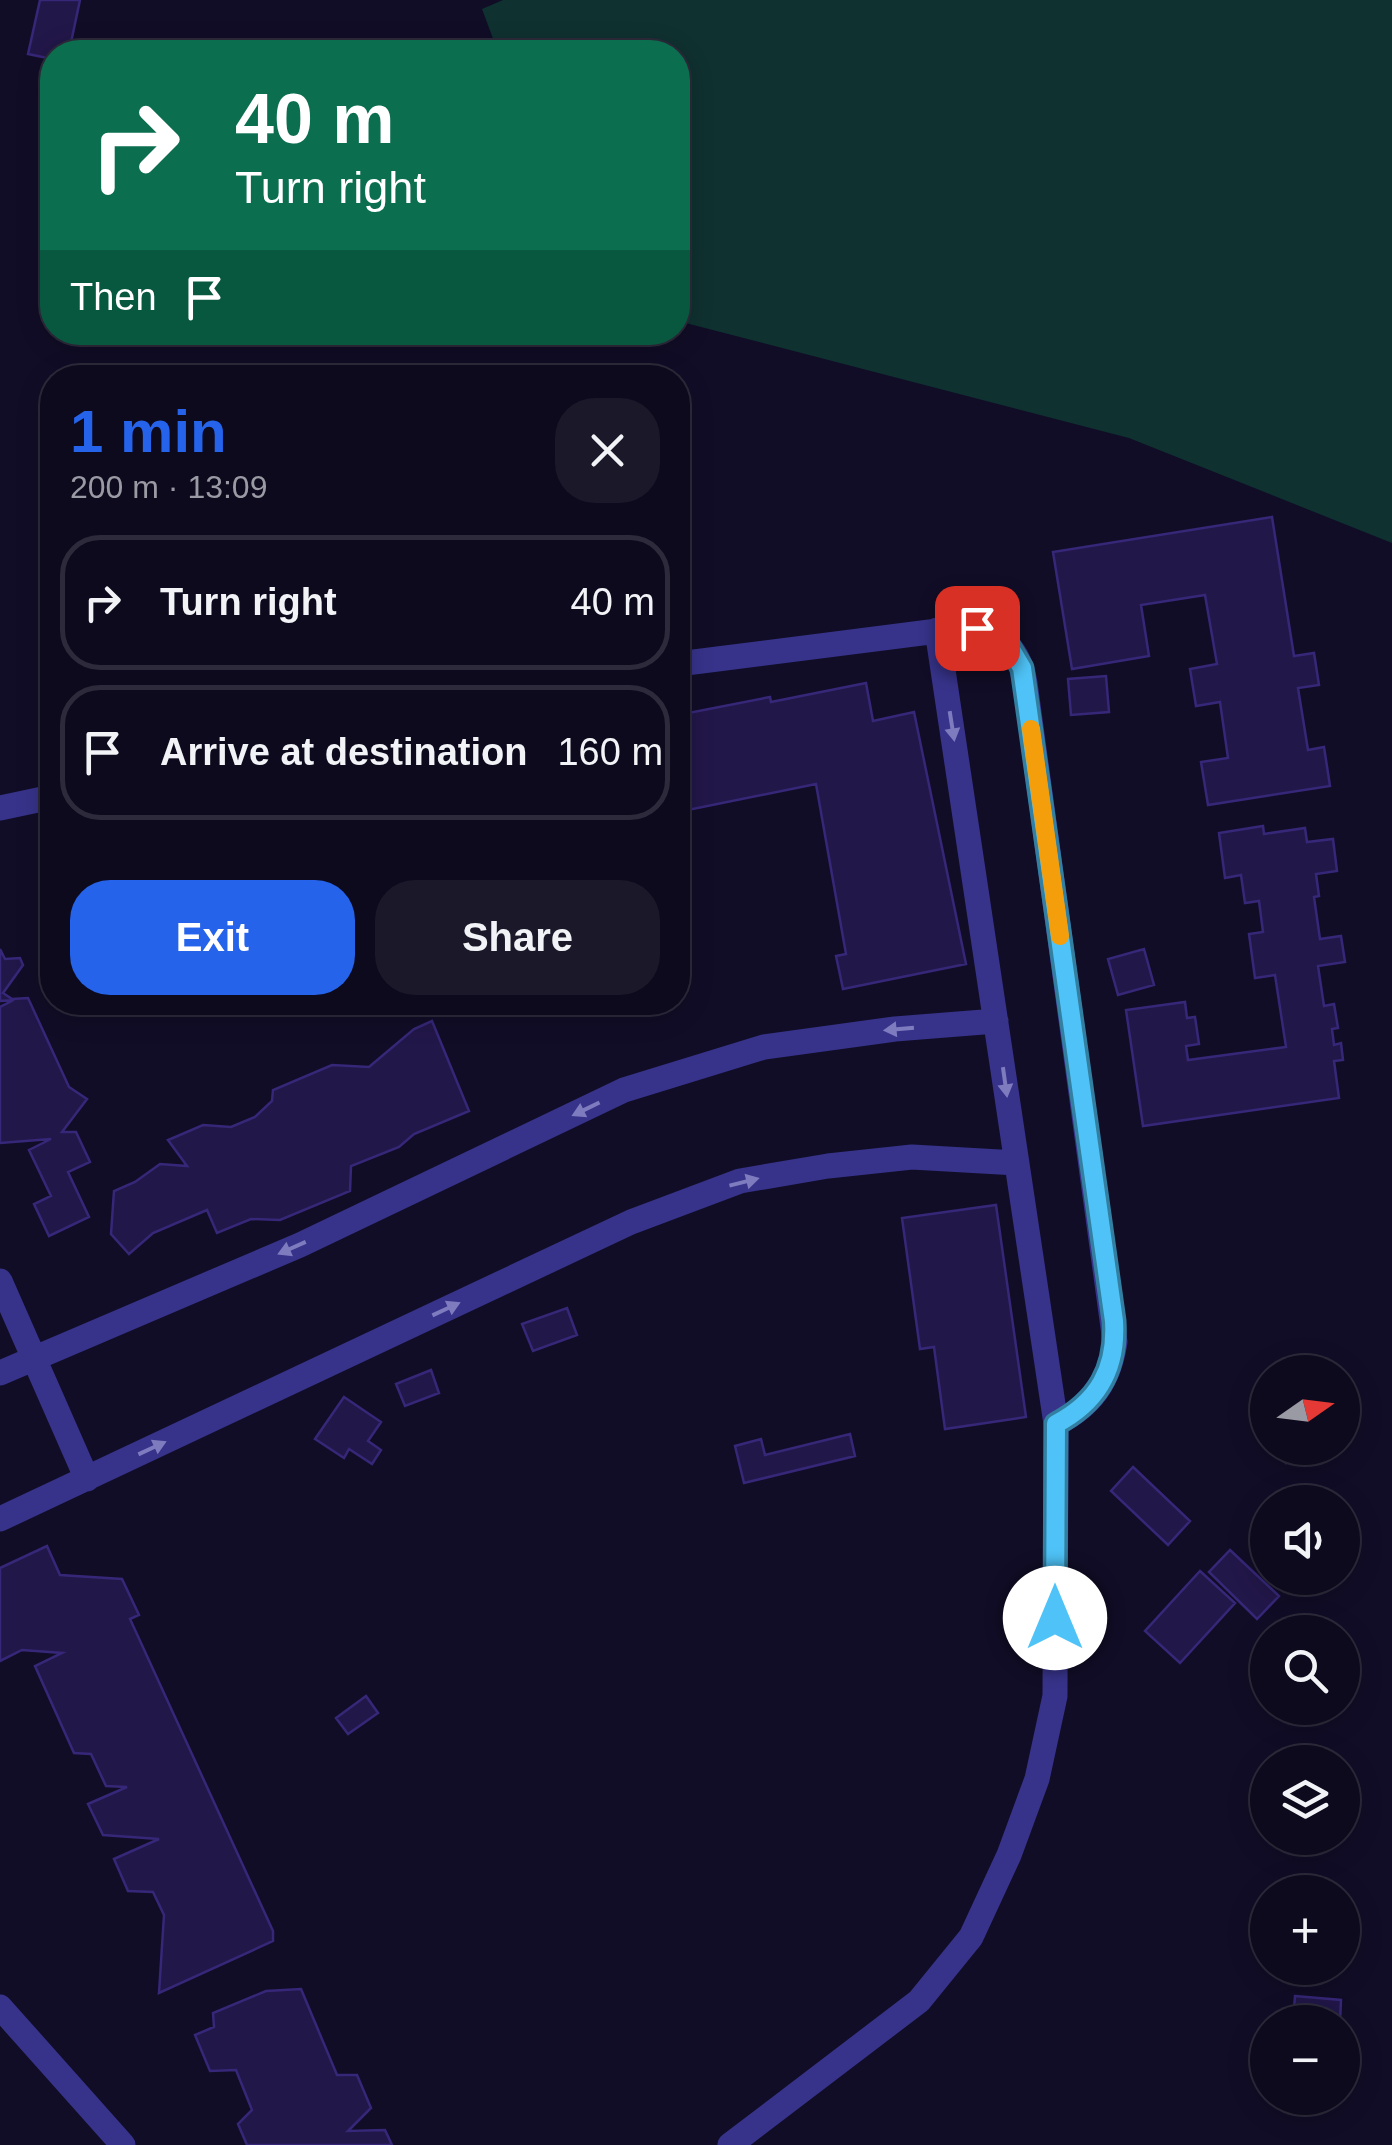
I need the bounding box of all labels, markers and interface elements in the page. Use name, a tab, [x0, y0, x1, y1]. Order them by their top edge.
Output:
icon: right	[70, 80, 200, 210]
text: 40 m	[235, 80, 395, 158]
text: Turn right	[235, 162, 426, 213]
icon: arrive	[177, 270, 232, 325]
text: Then	[70, 276, 157, 318]
text: 1 min	[70, 398, 227, 465]
button: close	[555, 398, 660, 503]
text: 200 m · 13:09	[70, 469, 267, 505]
icon: right	[75, 575, 130, 630]
text: Turn right	[160, 581, 337, 623]
text: 40 m	[571, 581, 655, 623]
pin	[935, 586, 1020, 671]
icon: arrive	[950, 601, 1005, 656]
one-way arrow	[944, 711, 960, 743]
icon: arrive	[75, 725, 130, 780]
text: Arrive at destination	[160, 731, 527, 773]
text: 160 m	[557, 731, 663, 773]
button: Exit	[70, 880, 355, 995]
button: Share	[375, 880, 660, 995]
one-way arrow	[882, 1022, 914, 1038]
one-way arrow	[998, 1067, 1013, 1099]
one-way arrow	[571, 1100, 600, 1117]
one-way arrow	[729, 1174, 760, 1189]
one-way arrow	[277, 1240, 307, 1256]
one-way arrow	[432, 1301, 461, 1318]
north arrow	[1250, 1355, 1360, 1465]
map controls	[1250, 1355, 1360, 2115]
one-way arrow	[138, 1440, 167, 1457]
button: sound	[1250, 1485, 1360, 1595]
position arrow	[1003, 1566, 1107, 1670]
button: search	[1250, 1615, 1360, 1725]
button: layers	[1250, 1745, 1360, 1855]
button: +	[1250, 1875, 1360, 1985]
button: −	[1250, 2005, 1360, 2115]

